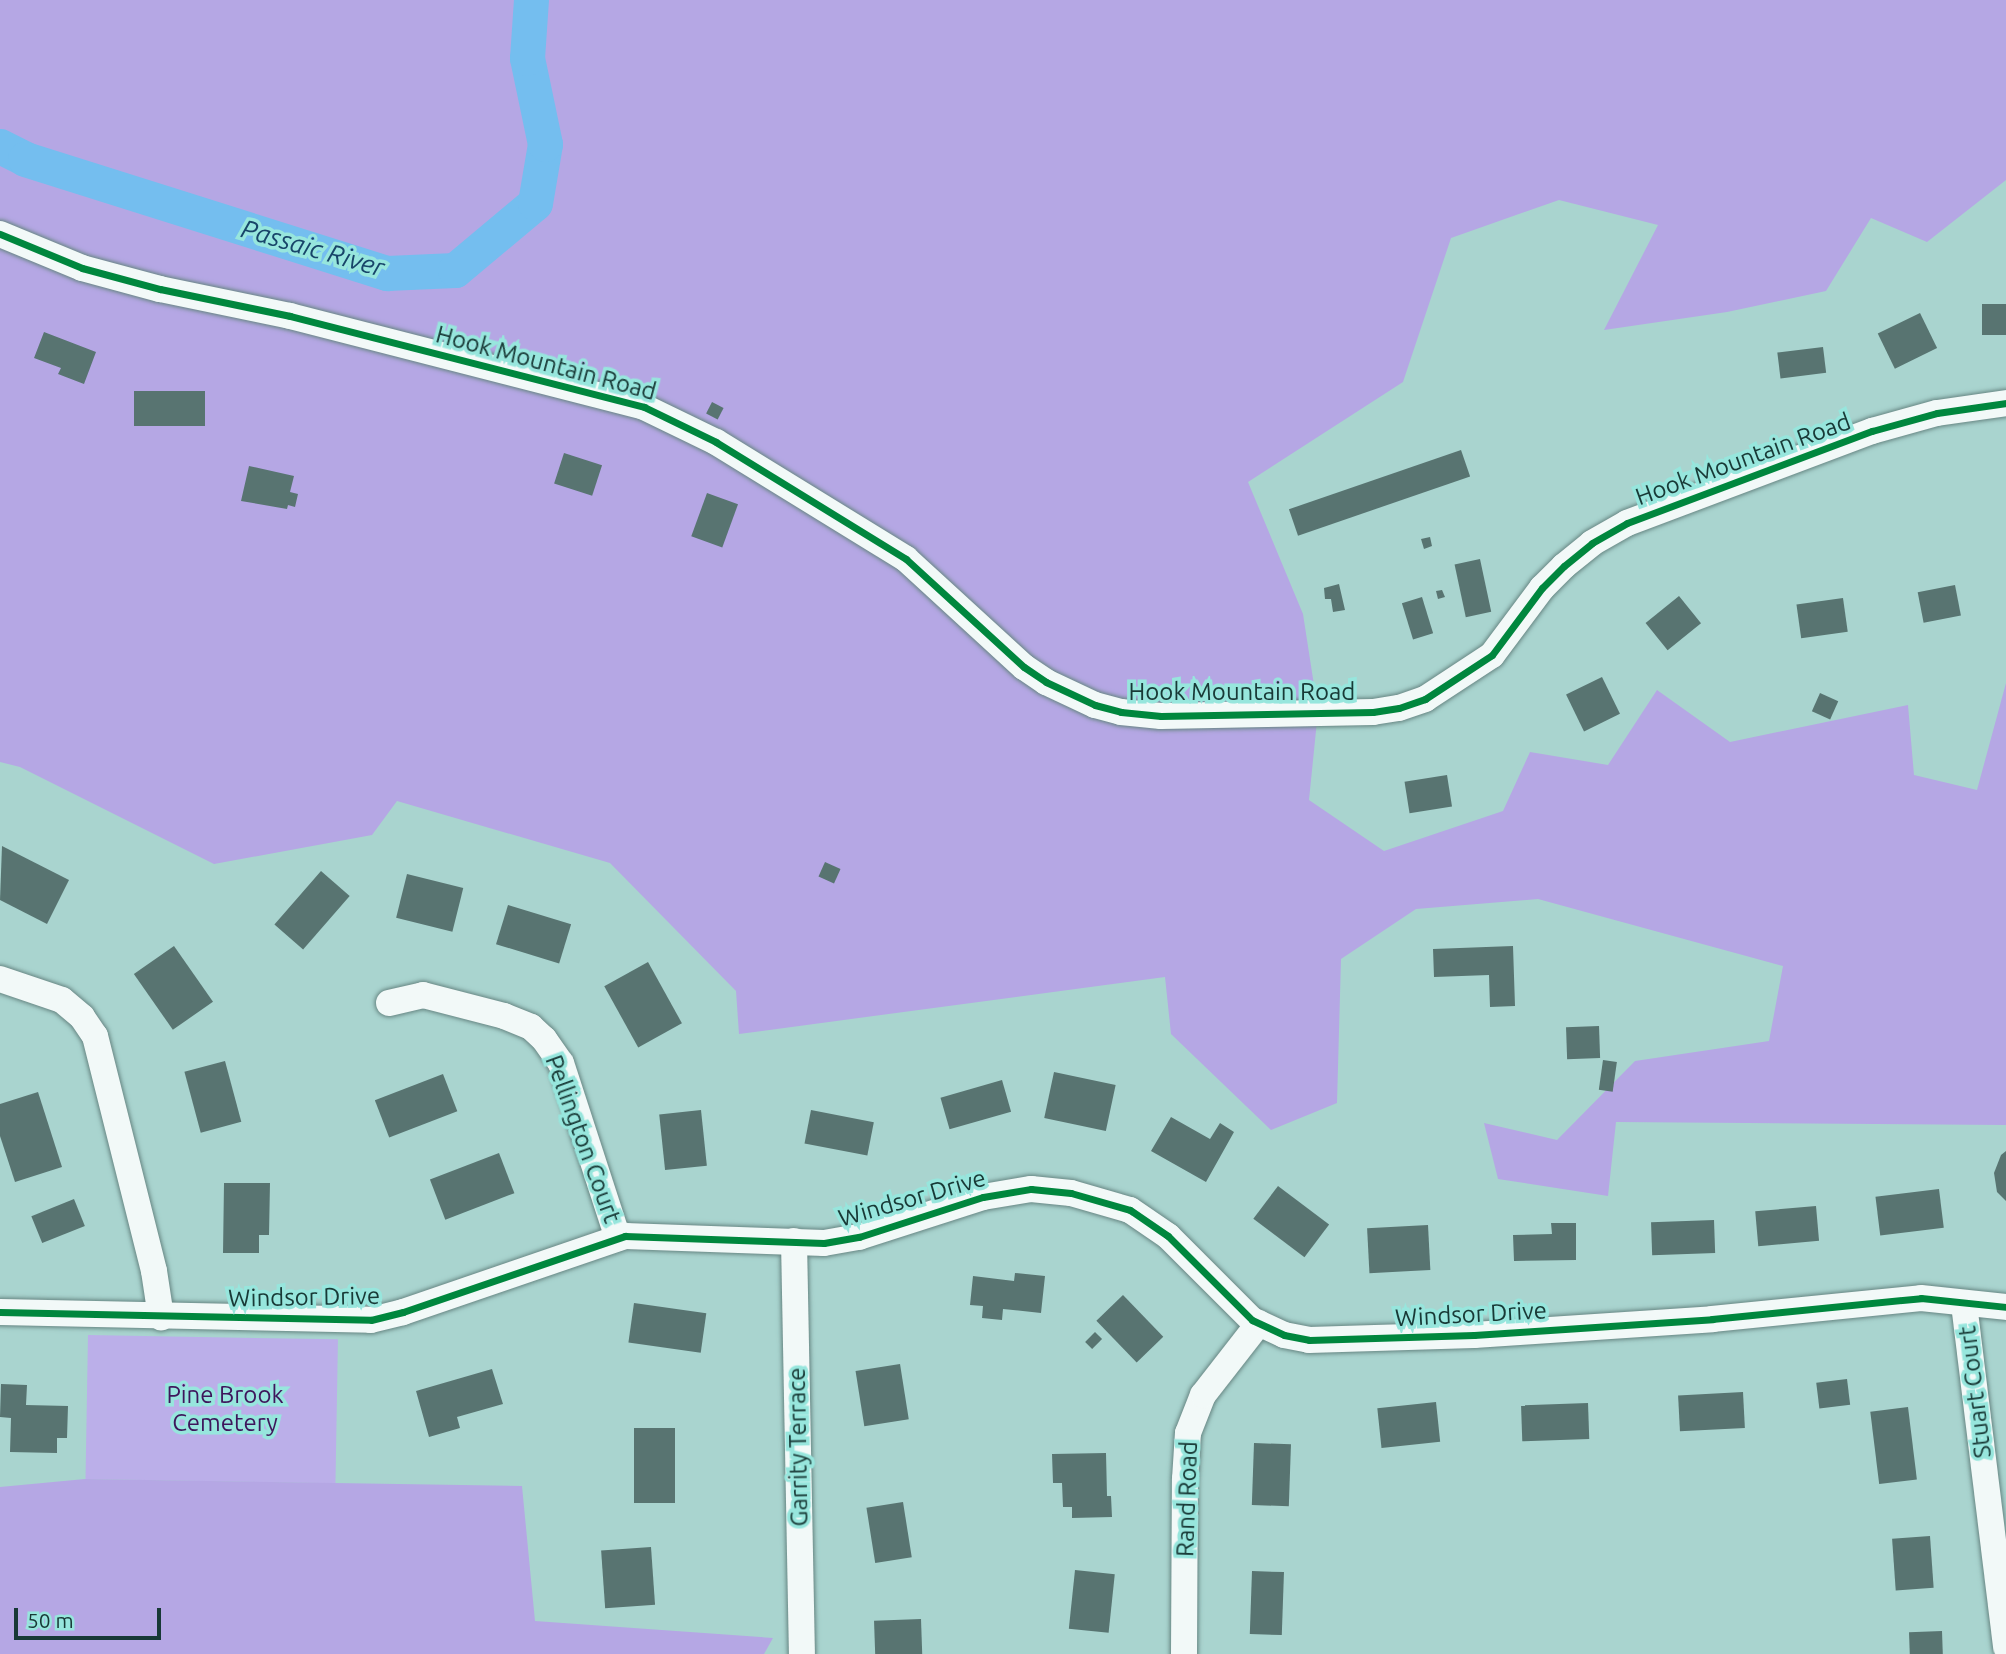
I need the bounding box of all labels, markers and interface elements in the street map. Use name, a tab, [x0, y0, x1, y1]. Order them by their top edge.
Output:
water label: Passaic River	[238, 213, 388, 283]
street label: Hook Mountain Road	[433, 320, 659, 406]
street label: Hook Mountain Road	[1632, 407, 1854, 511]
street label: Hook Mountain Road	[1129, 678, 1355, 706]
street label: Pellington Court	[539, 1051, 627, 1227]
street label: Windsor Drive	[835, 1163, 989, 1233]
street label: Windsor Drive	[228, 1281, 380, 1313]
street label: Windsor Drive	[1394, 1296, 1548, 1332]
street label: Stuart Court	[1953, 1324, 1997, 1460]
street label: Garrity Terrace	[782, 1367, 814, 1527]
park label: Pine Brook Cemetery	[166, 1381, 284, 1437]
street label: Rand Road	[1171, 1441, 1203, 1557]
scale bar	[18, 1594, 164, 1638]
text: 50 m	[27, 1608, 74, 1632]

